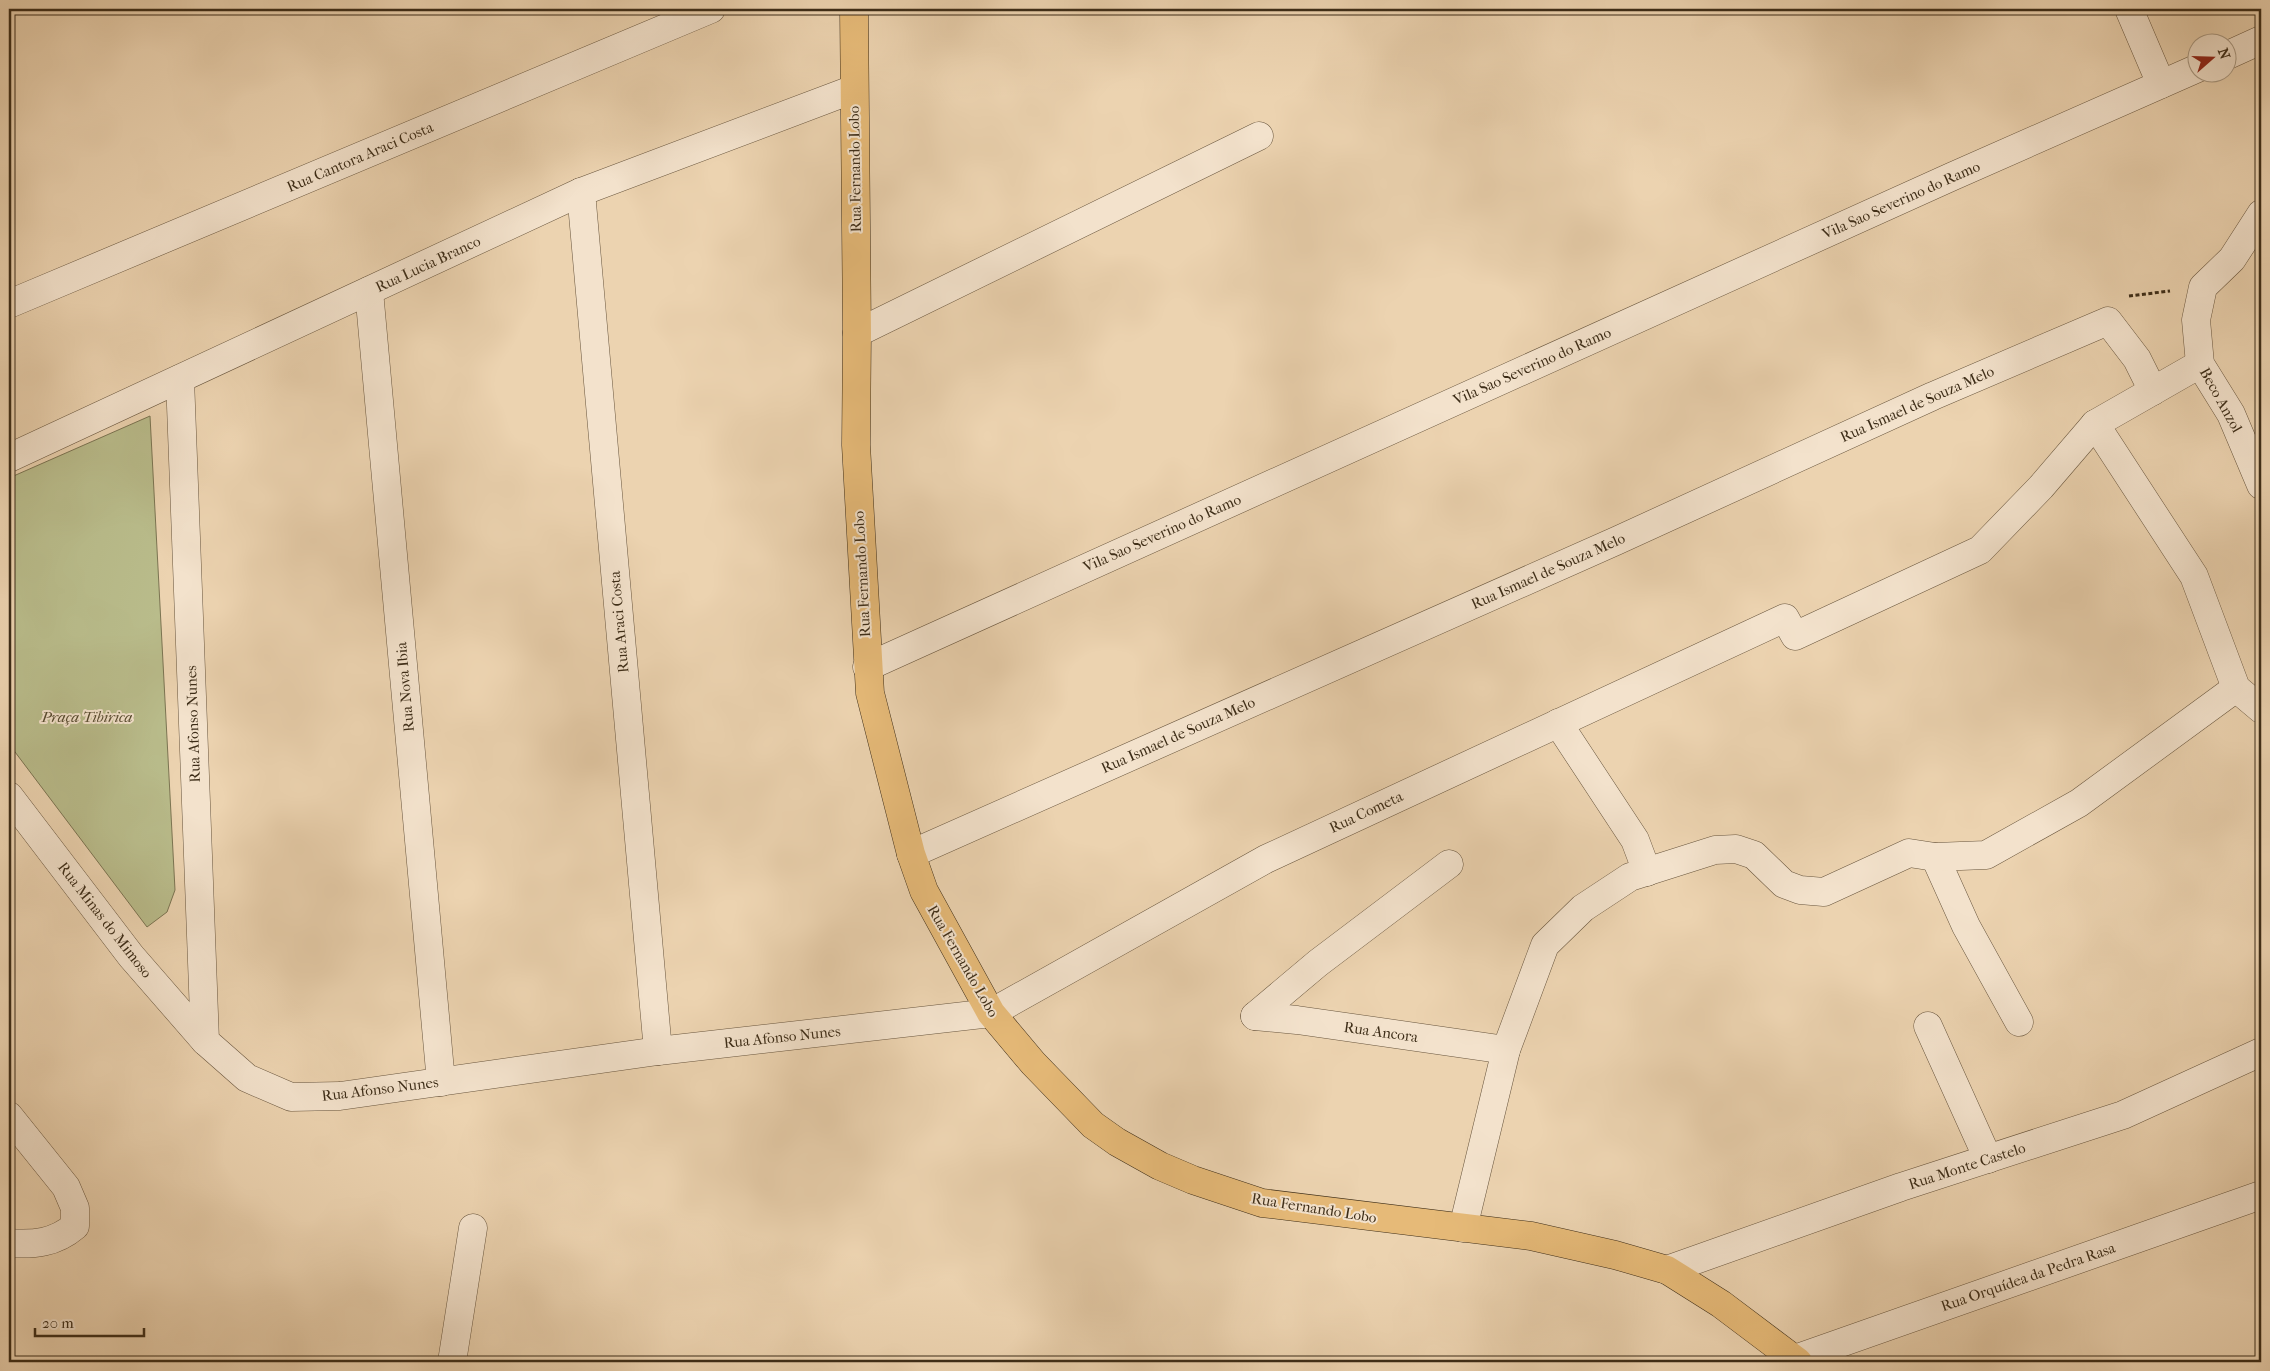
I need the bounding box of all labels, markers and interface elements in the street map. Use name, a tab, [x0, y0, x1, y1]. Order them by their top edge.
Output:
north arrow	[2188, 32, 2238, 82]
text: N	[2214, 46, 2234, 62]
street label: Rua Fernando Lobo	[845, 105, 865, 232]
street label: Rua Cantora Araci Costa	[284, 118, 437, 196]
street label: Vila Sao Severino do Ramo	[1818, 157, 1983, 243]
street label: Rua Lucia Branco	[373, 232, 484, 296]
street label: Vila Sao Severino do Ramo	[1449, 323, 1614, 409]
street label: Rua Ismael de Souza Melo	[1837, 362, 1997, 446]
street label: Beco Anzol	[2196, 364, 2246, 436]
street label: Vila Sao Severino do Ramo	[1079, 490, 1244, 576]
street label: Rua Fernando Lobo	[850, 510, 874, 638]
street label: Rua Ismael de Souza Melo	[1468, 529, 1628, 613]
street label: Rua Araci Costa	[605, 569, 632, 674]
street label: Rua Nova Ibia	[392, 640, 418, 733]
street label: Rua Afonso Nunes	[182, 665, 204, 783]
street label: Rua Ismael de Souza Melo	[1098, 693, 1258, 777]
park label: Praça Tibirica	[41, 708, 133, 726]
street label: Rua Cometa	[1326, 787, 1407, 837]
street label: Rua Minas do Mimoso	[54, 858, 156, 982]
street label: Rua Fernando Lobo	[924, 902, 1003, 1021]
street label: Rua Ancora	[1343, 1018, 1420, 1046]
street label: Rua Afonso Nunes	[723, 1022, 842, 1052]
street label: Rua Afonso Nunes	[321, 1073, 440, 1105]
street label: Rua Monte Castelo	[1906, 1138, 2028, 1193]
street label: Rua Fernando Lobo	[1250, 1189, 1378, 1227]
street label: Rua Orquídea da Pedra Rasa	[1938, 1238, 2119, 1315]
scale bar	[35, 1306, 144, 1338]
text: 20 m	[42, 1314, 74, 1332]

